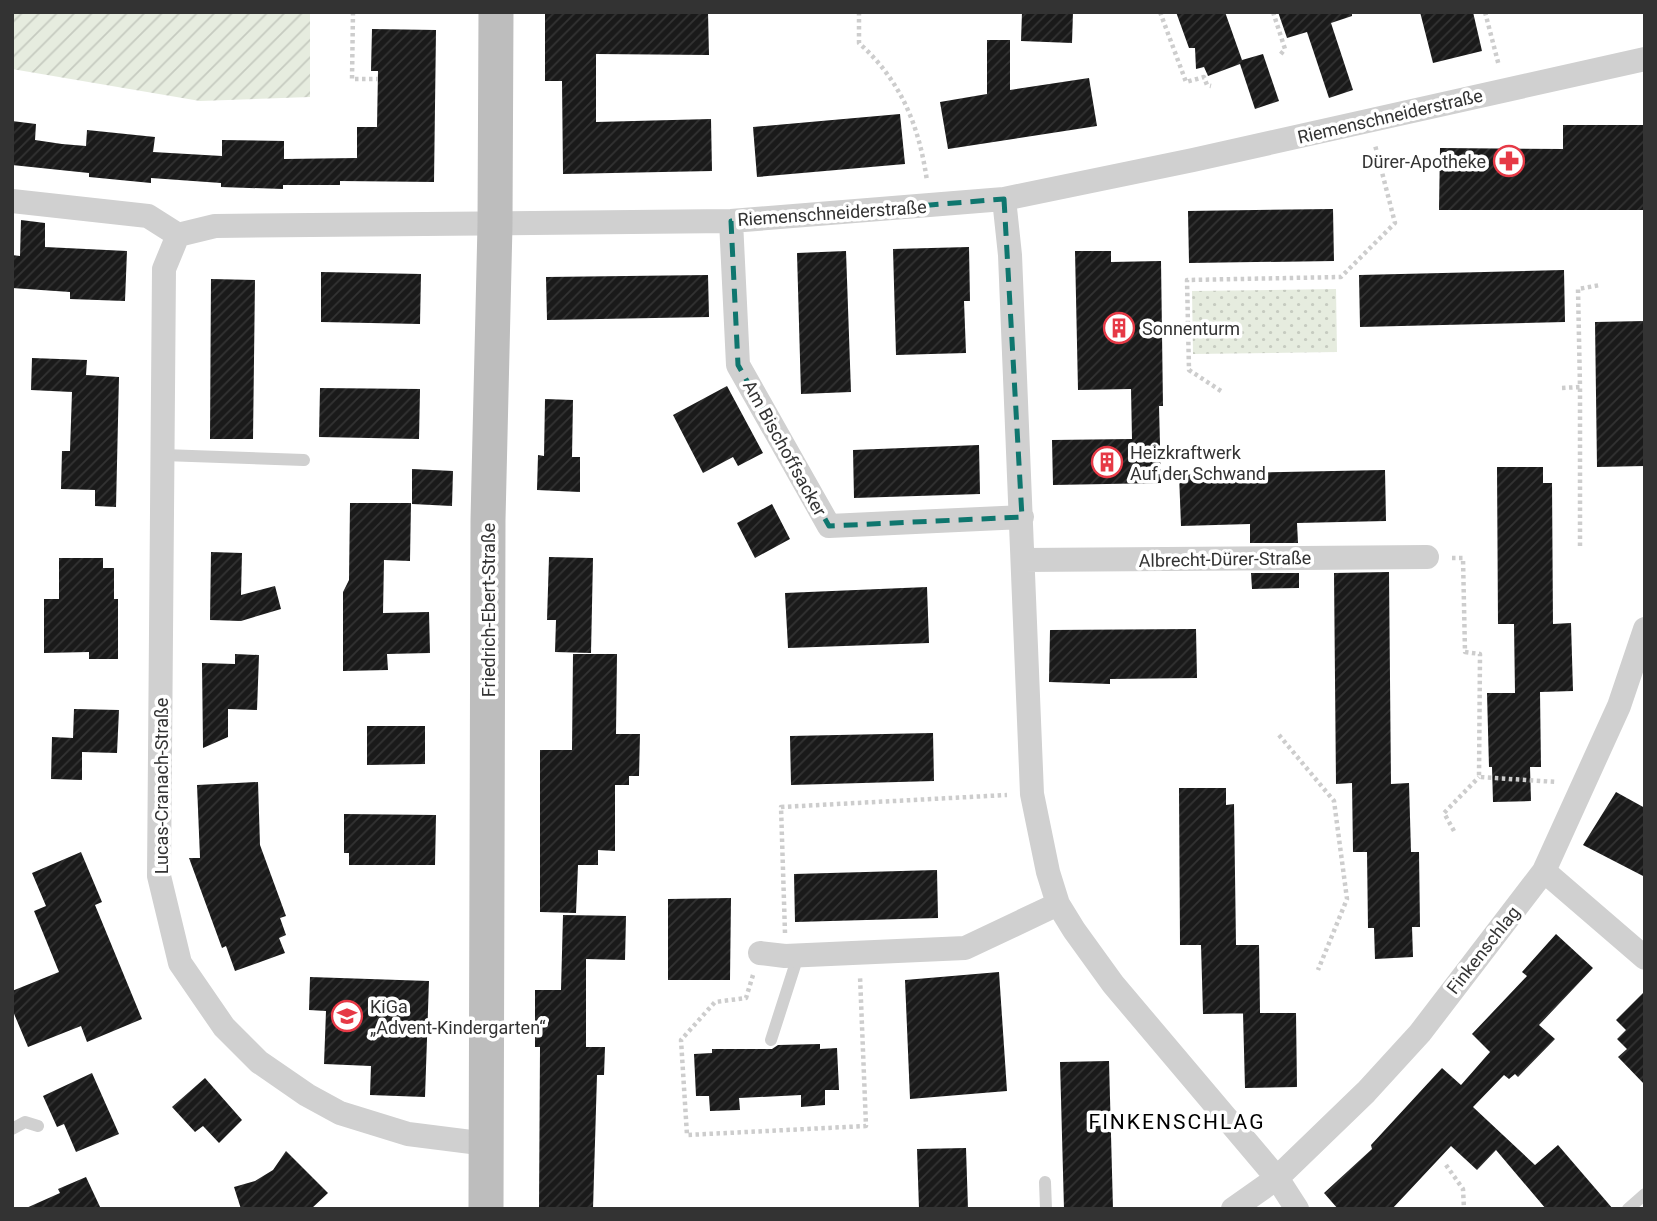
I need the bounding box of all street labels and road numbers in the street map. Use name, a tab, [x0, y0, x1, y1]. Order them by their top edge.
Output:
street label: Riemenschneiderstraße	[1295, 84, 1485, 148]
street label: Riemenschneiderstraße	[737, 196, 927, 230]
street label: Am Bischoffsacker	[739, 376, 831, 520]
street label: Friedrich-Ebert-Straße	[478, 523, 499, 697]
street label: Albrecht-Dürer-Straße	[1139, 547, 1311, 571]
street label: Lucas-Cranach-Straße	[151, 698, 172, 874]
street label: Finkenschlag	[1442, 902, 1524, 998]

